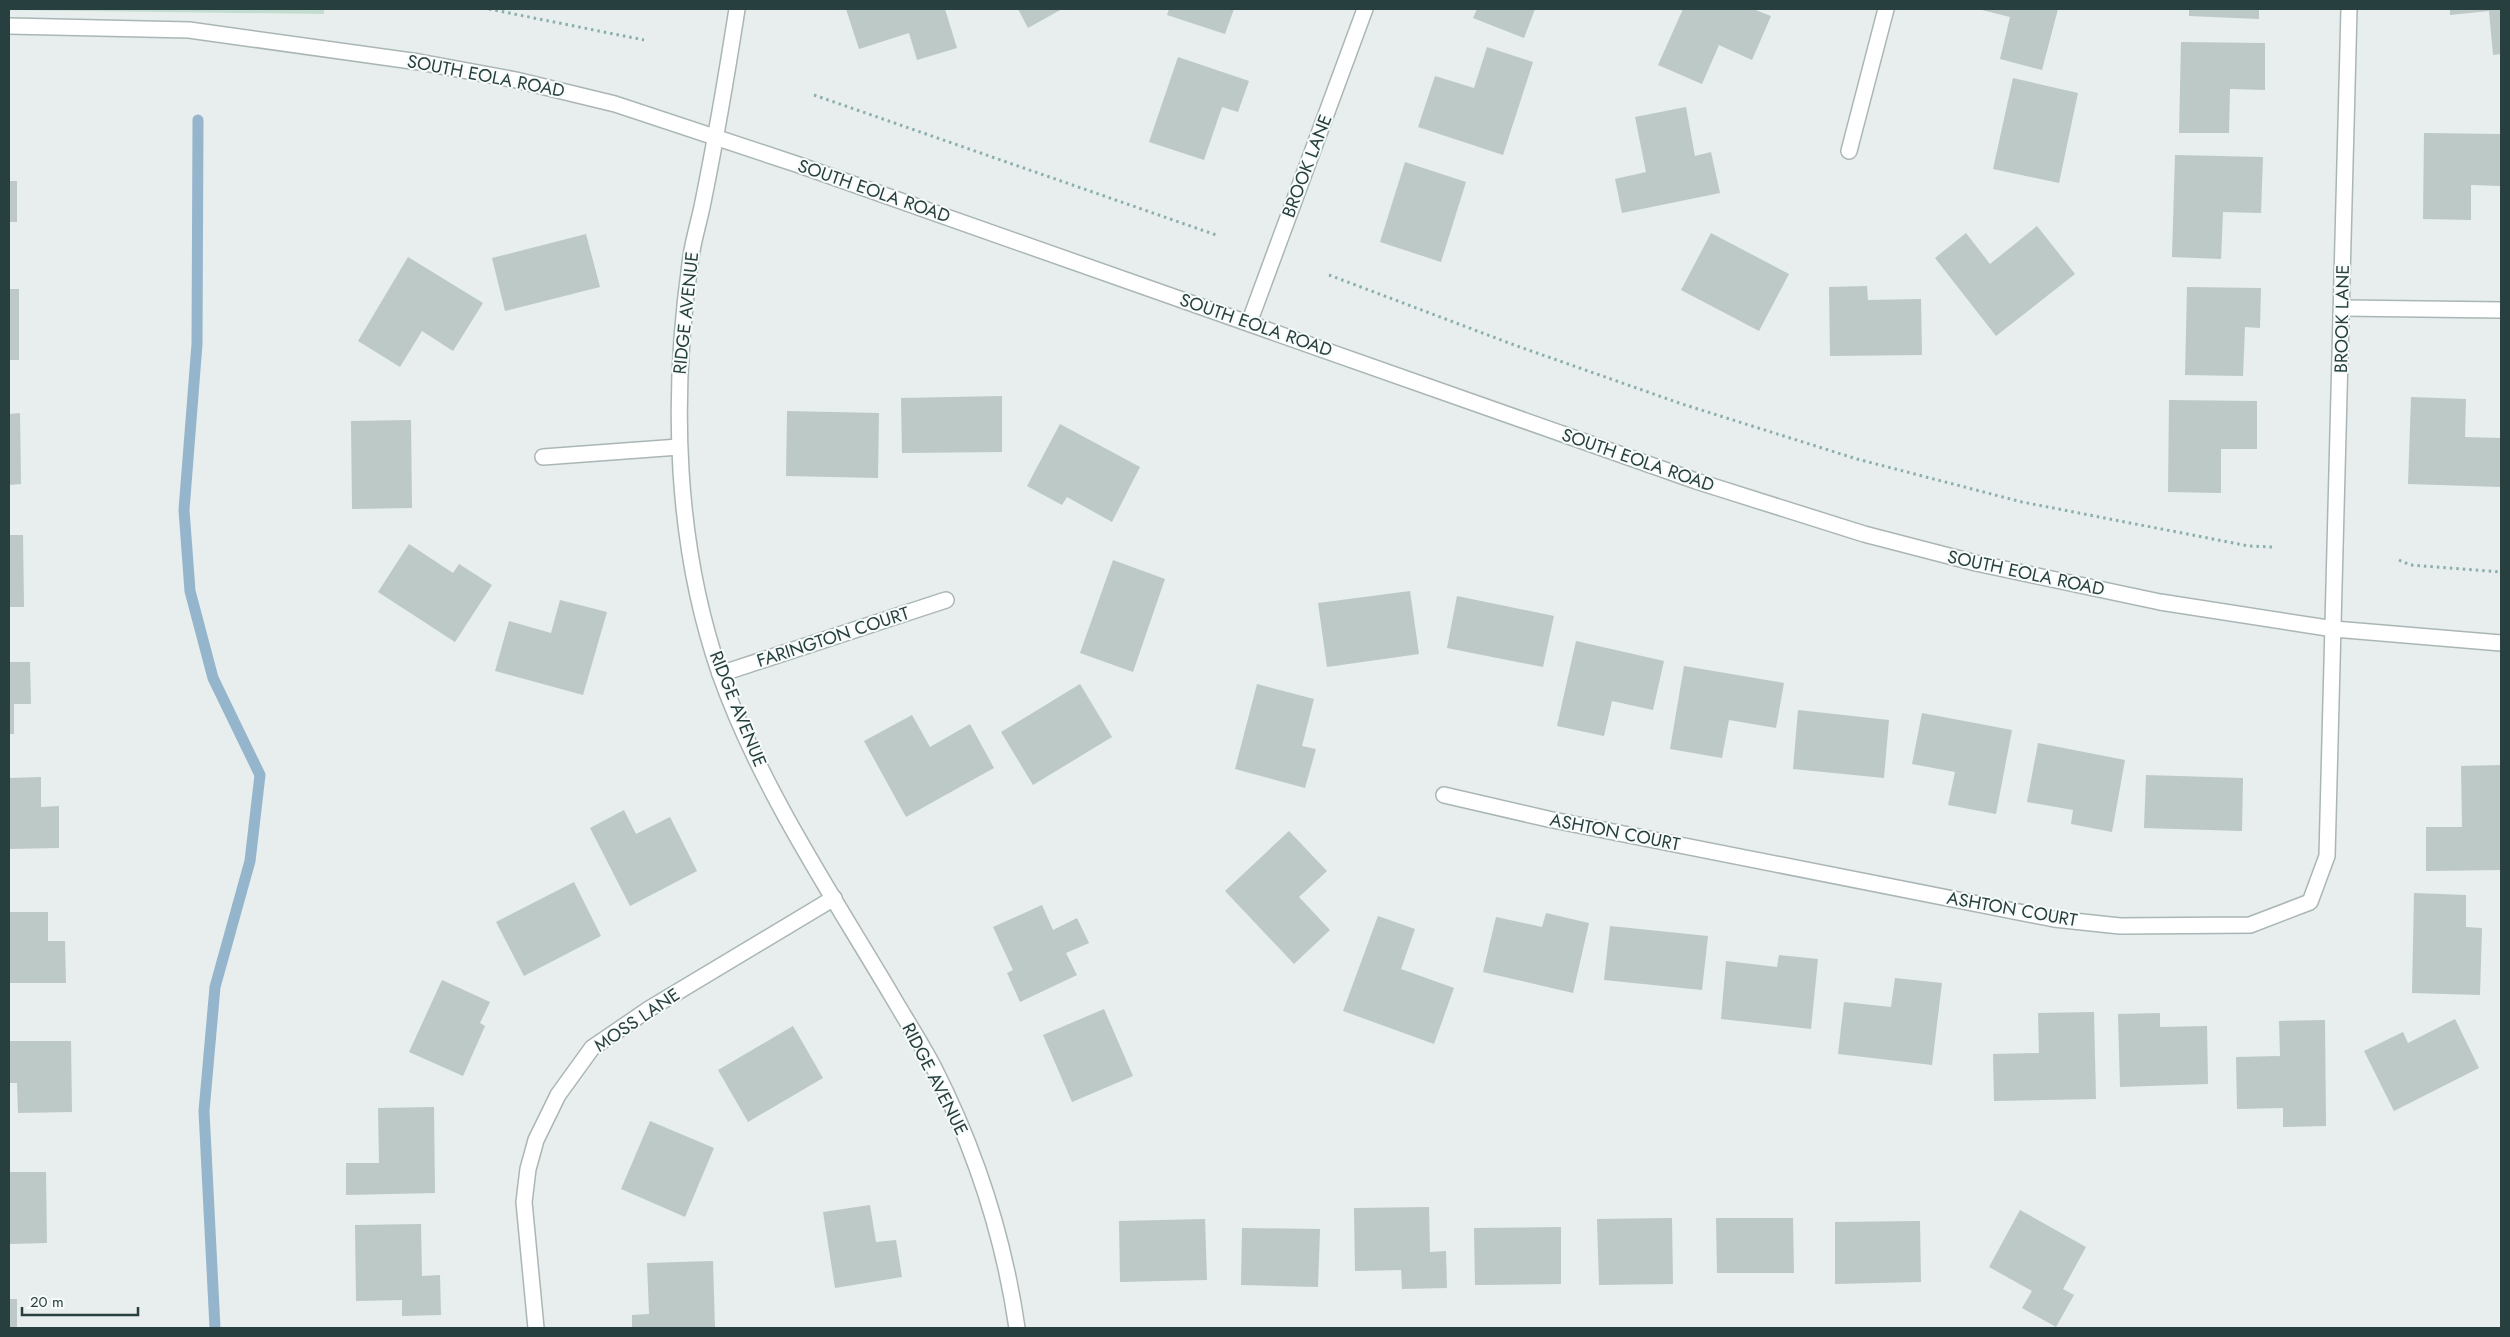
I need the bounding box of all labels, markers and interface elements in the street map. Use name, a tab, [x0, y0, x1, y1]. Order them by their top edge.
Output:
street label: SOUTH EOLA ROAD	[405, 48, 567, 104]
street label: BROOK LANE	[1275, 111, 1339, 221]
street label: SOUTH EOLA ROAD	[794, 153, 954, 229]
street label: RIDGE AVENUE	[667, 250, 705, 376]
street label: BROOK LANE	[2328, 265, 2356, 373]
street label: SOUTH EOLA ROAD	[1176, 287, 1336, 363]
street label: SOUTH EOLA ROAD	[1558, 422, 1718, 498]
street label: SOUTH EOLA ROAD	[1945, 544, 2107, 602]
street label: FARINGTON COURT	[753, 600, 913, 674]
street label: RIDGE AVENUE	[703, 647, 773, 771]
street label: ASHTON COURT	[1548, 807, 1683, 857]
street label: ASHTON COURT	[1945, 885, 2080, 933]
street label: MOSS LANE	[589, 982, 685, 1058]
street label: RIDGE AVENUE	[896, 1018, 974, 1140]
scale bar	[22, 1284, 139, 1316]
text: 20 m	[30, 1291, 64, 1313]

